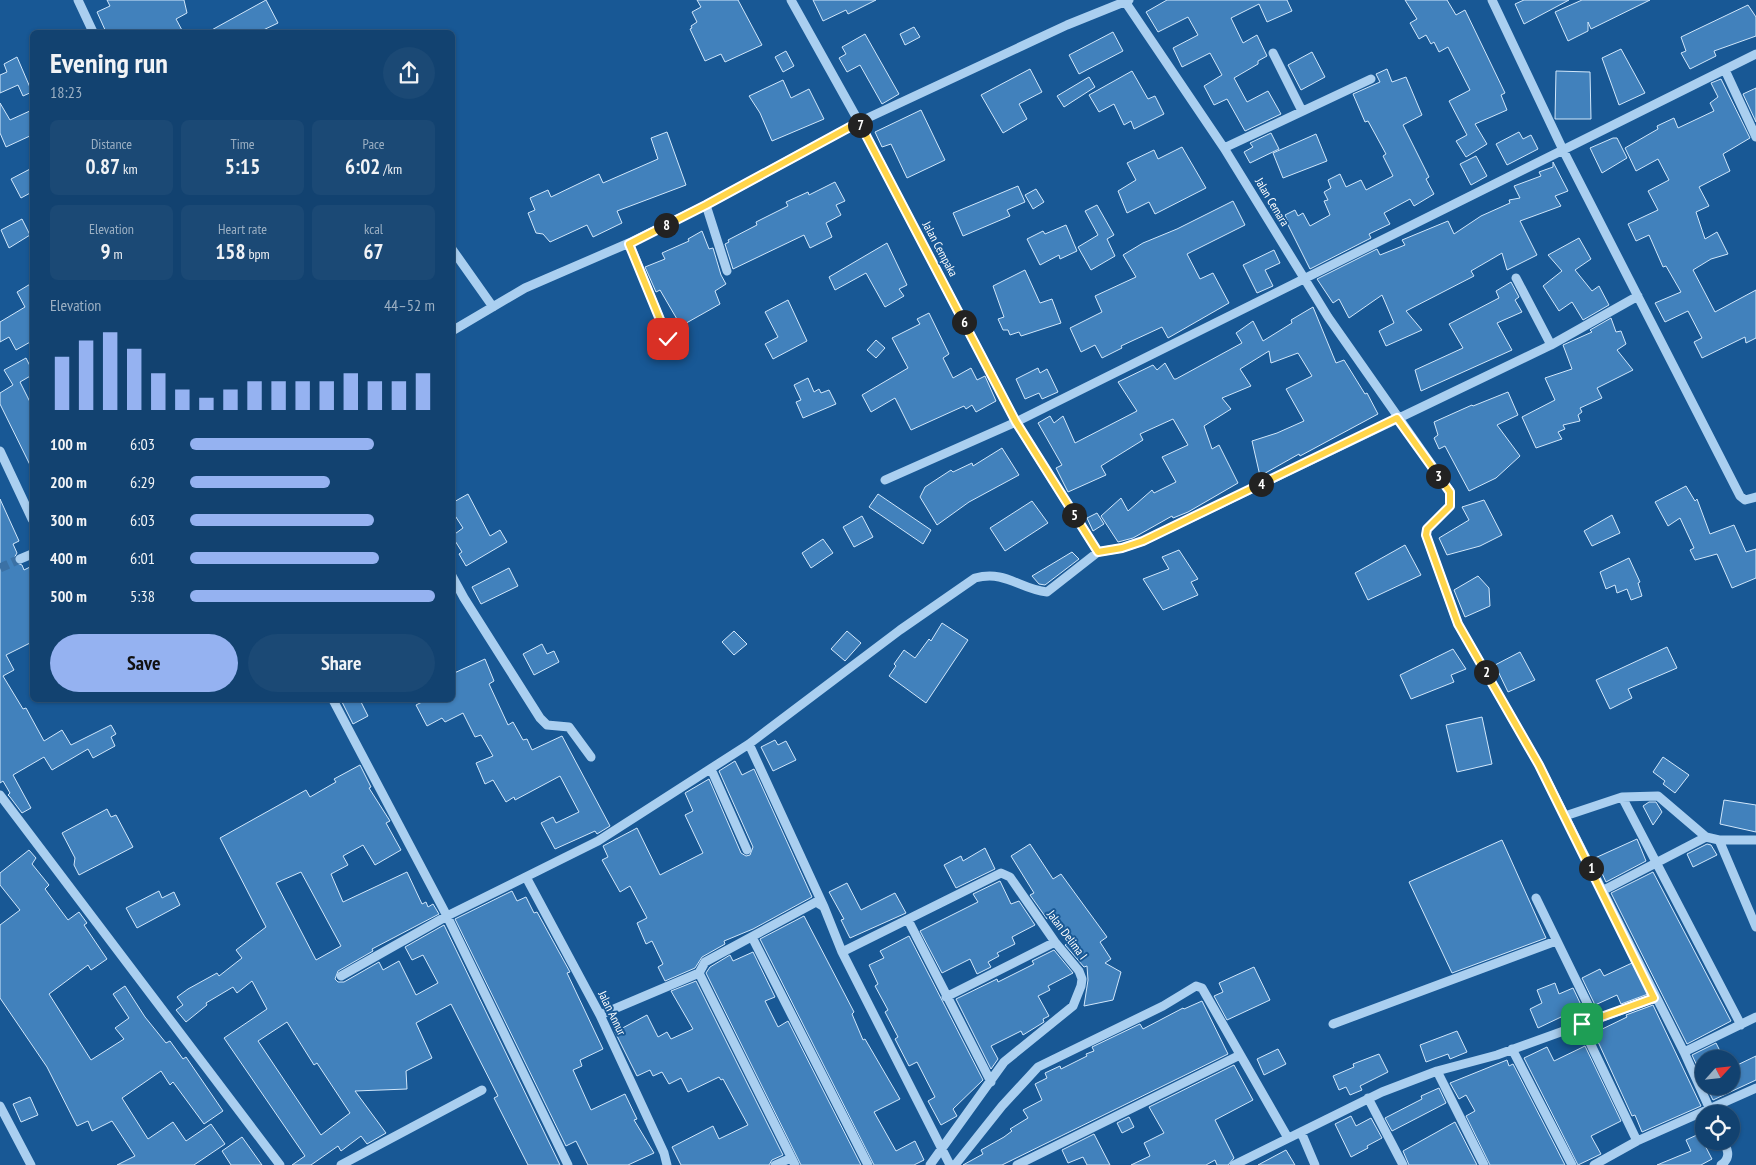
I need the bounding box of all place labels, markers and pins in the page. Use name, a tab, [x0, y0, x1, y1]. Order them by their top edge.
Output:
pin: 7	[848, 112, 872, 138]
pin: 8	[654, 212, 678, 238]
pin: 6	[952, 310, 976, 334]
pin	[647, 318, 689, 360]
pin: 3	[1426, 464, 1450, 488]
pin: 4	[1248, 472, 1274, 496]
pin: 5	[1062, 502, 1086, 528]
pin: 2	[1474, 660, 1498, 684]
pin: 1	[1578, 856, 1604, 880]
pin	[1561, 1003, 1603, 1045]

